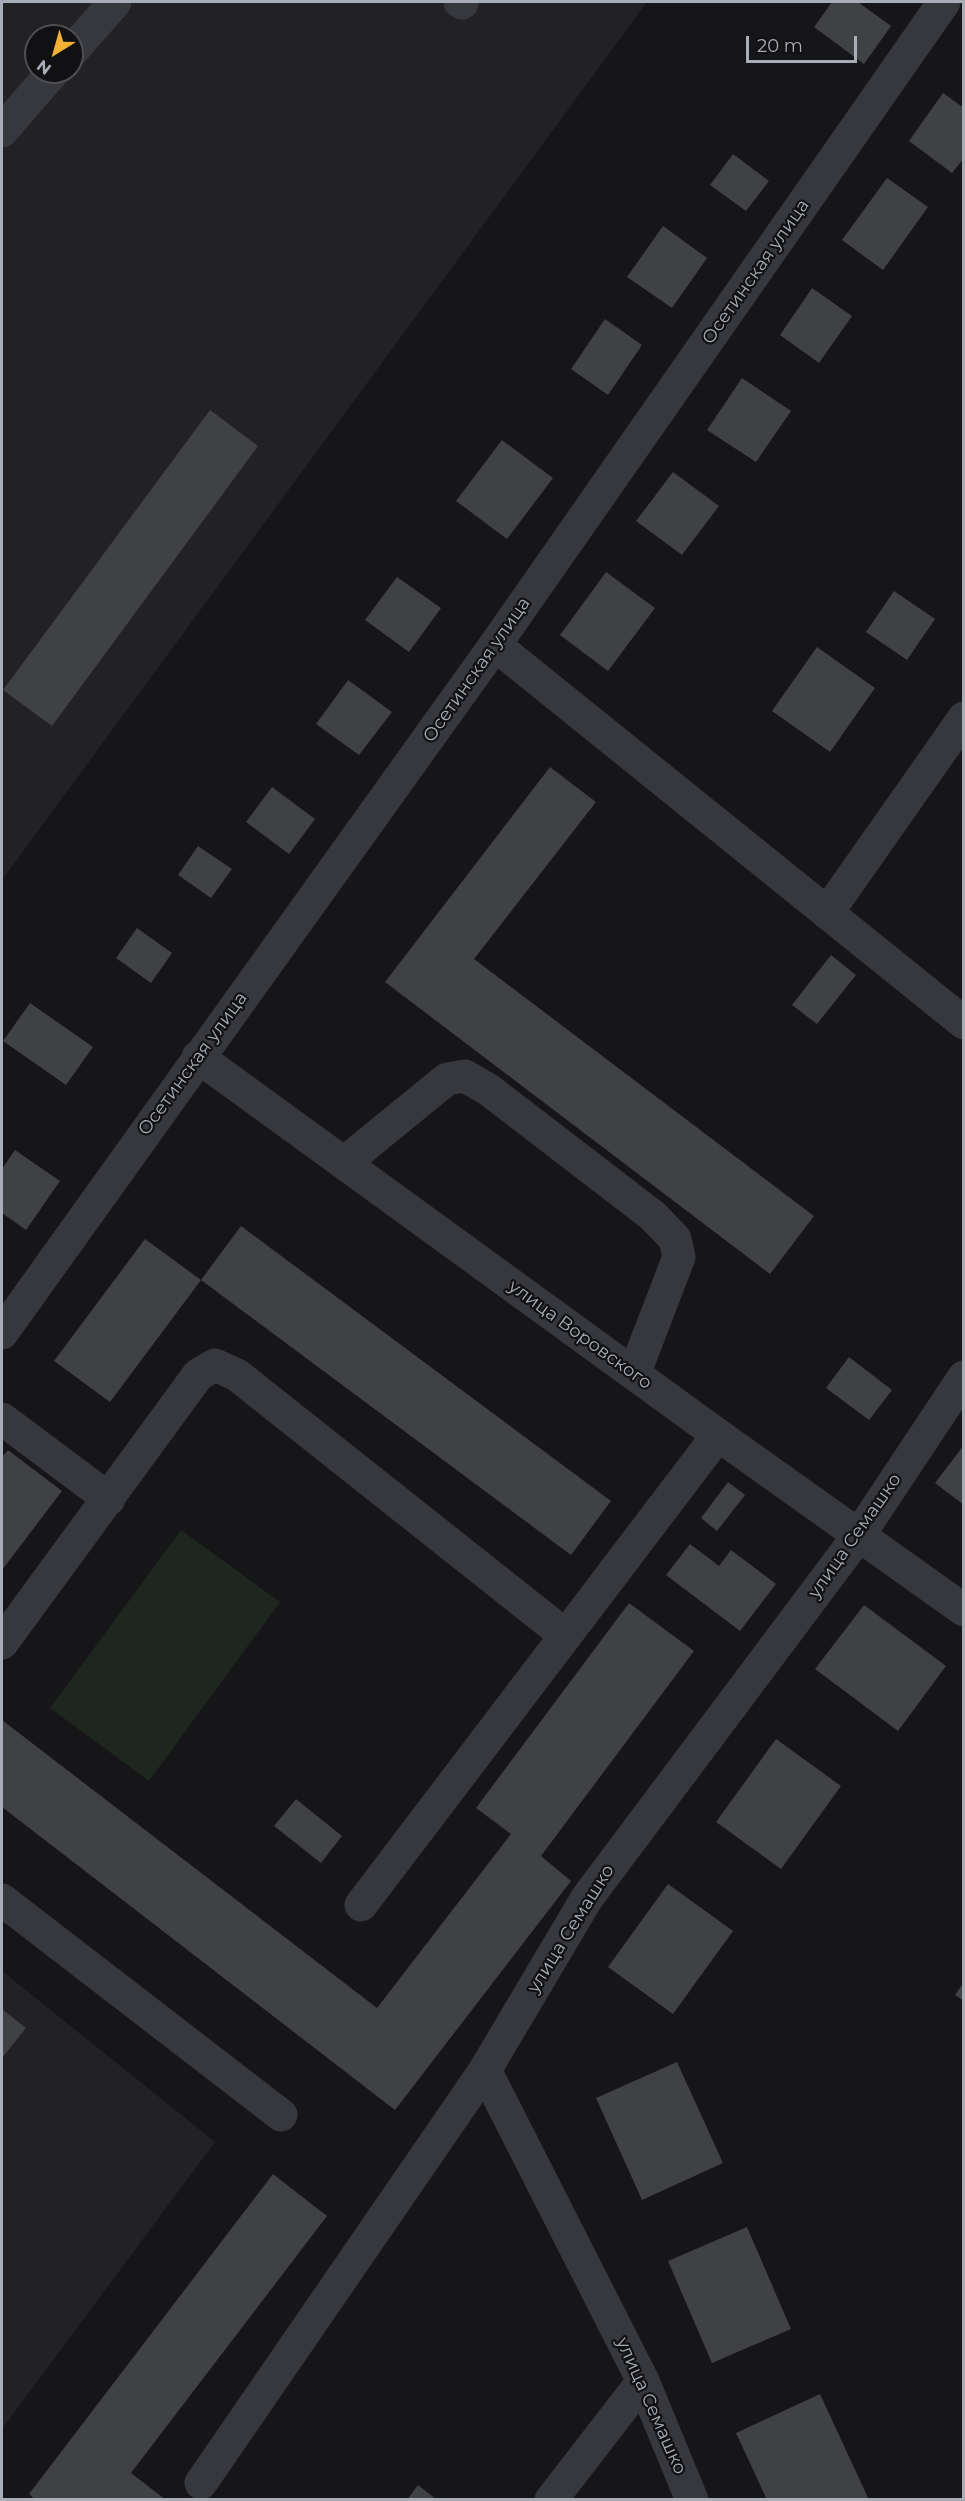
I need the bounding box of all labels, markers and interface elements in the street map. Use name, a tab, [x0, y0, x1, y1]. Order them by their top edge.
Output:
north arrow	[24, 24, 84, 84]
scale bar	[749, 24, 860, 62]
text: 20 m	[757, 35, 803, 57]
text: N	[33, 56, 55, 79]
street label: Осетинская улица	[698, 195, 814, 349]
street label: Осетинская улица	[419, 593, 535, 747]
street label: Осетинская улица	[134, 988, 252, 1140]
street label: улица Воровского	[504, 1276, 656, 1394]
street label: улица Семашко	[804, 1469, 906, 1603]
street label: улица Семашко	[523, 1861, 619, 1997]
street label: улица Семашко	[611, 2334, 691, 2478]

